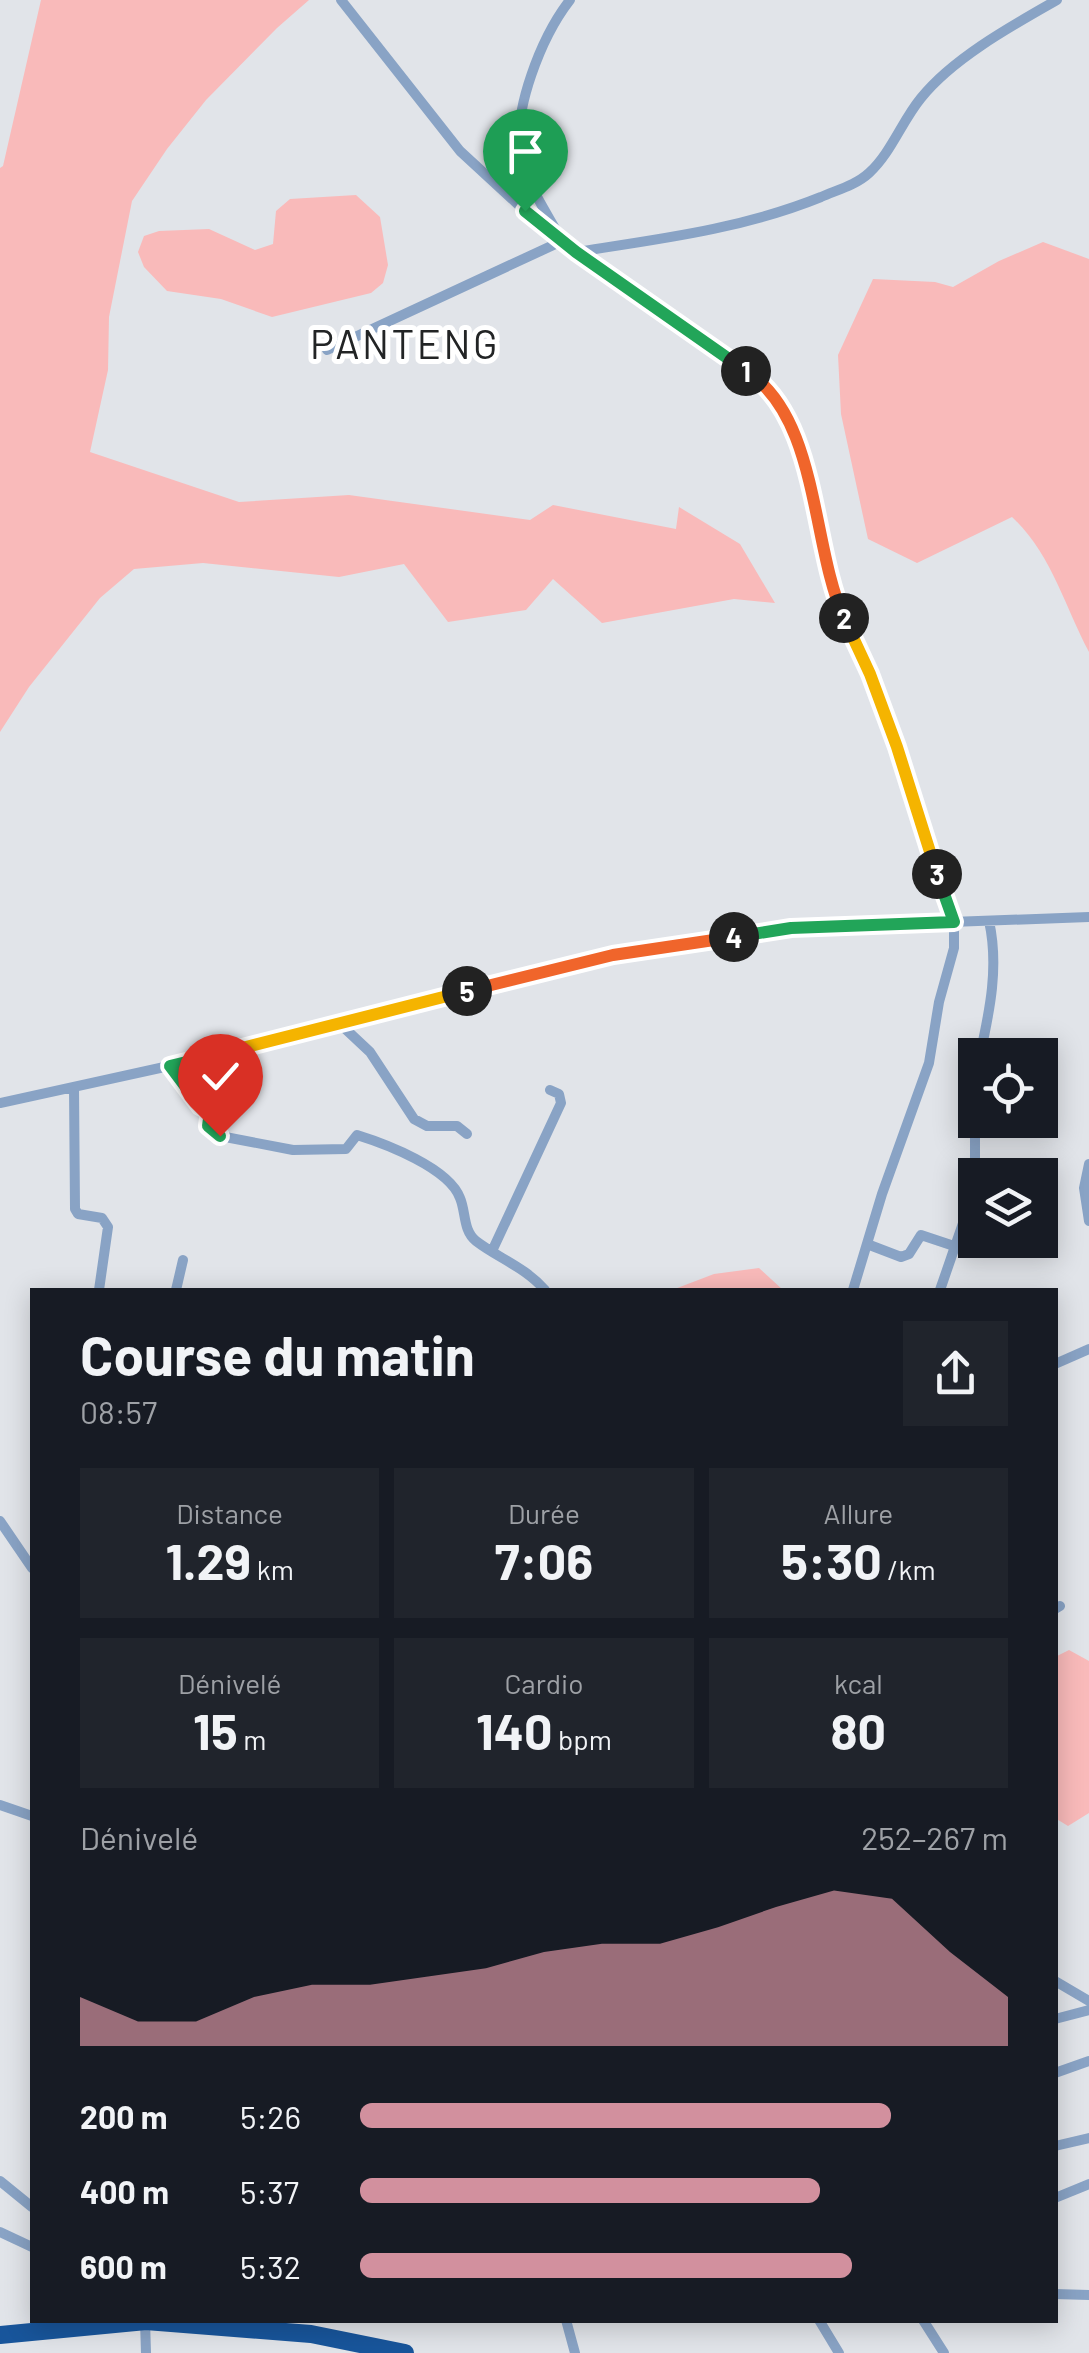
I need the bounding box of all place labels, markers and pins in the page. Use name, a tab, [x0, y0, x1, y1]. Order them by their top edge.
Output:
pin	[483, 109, 568, 212]
pin: 1	[721, 346, 771, 396]
pin: 2	[819, 593, 869, 643]
pin: 3	[912, 849, 962, 899]
pin: 4	[709, 912, 759, 962]
pin: 5	[442, 966, 492, 1016]
pin	[178, 1034, 263, 1137]

